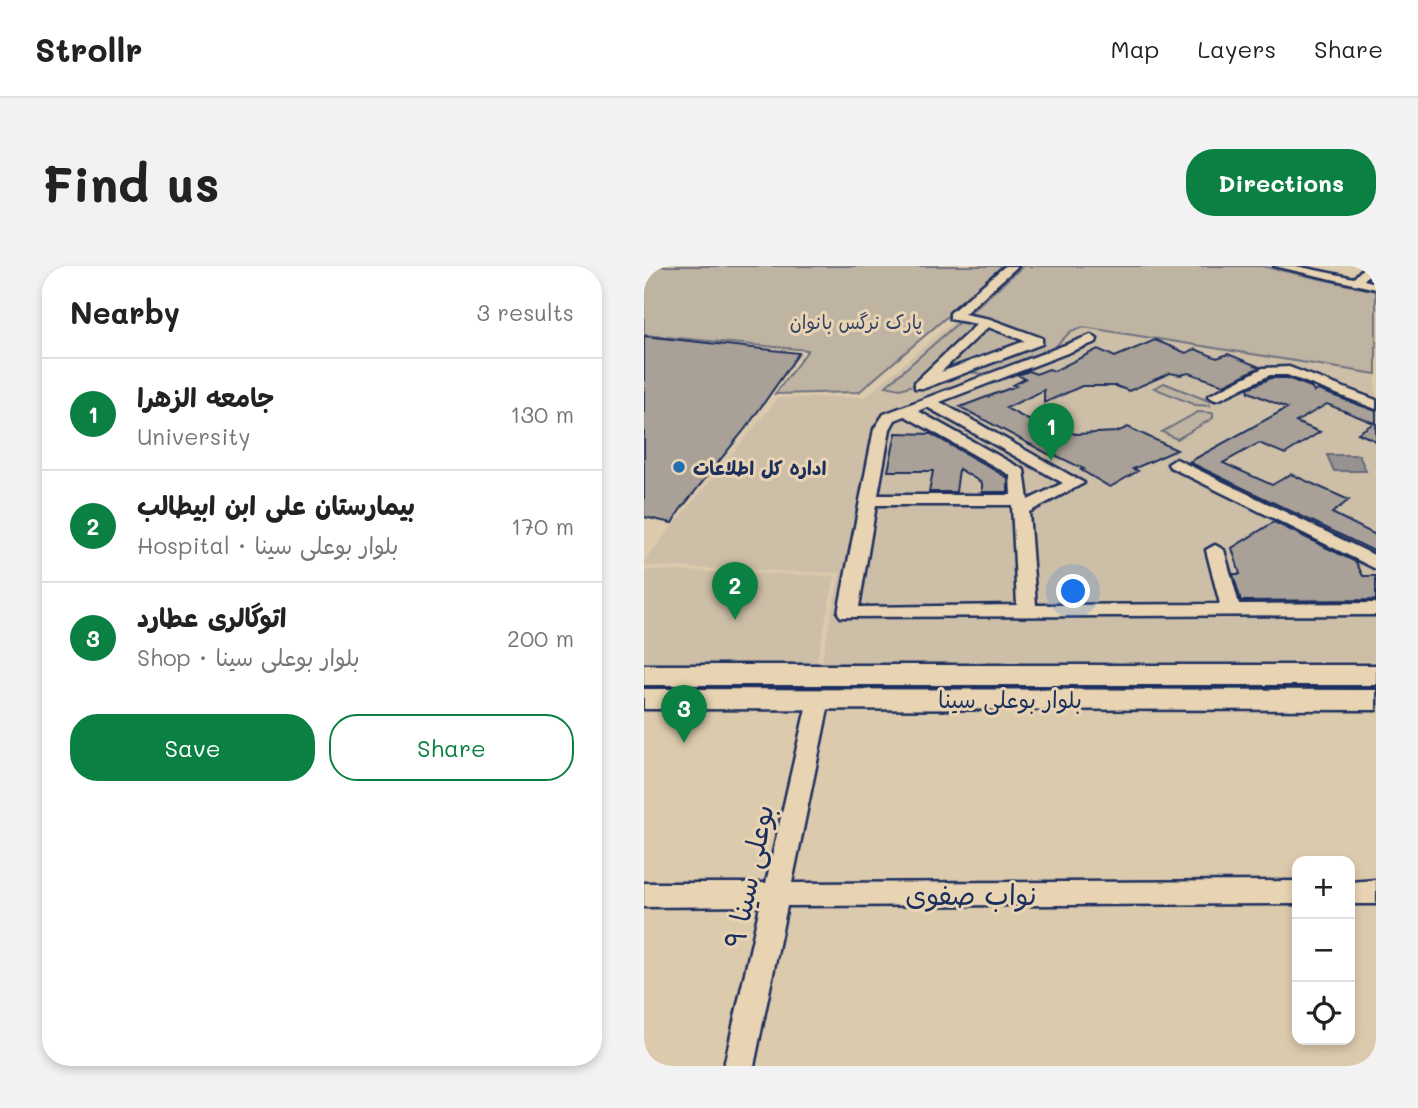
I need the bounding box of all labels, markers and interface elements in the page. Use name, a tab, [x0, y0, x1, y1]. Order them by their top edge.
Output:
text: Strollr	[35, 27, 143, 70]
text: Map	[1111, 33, 1159, 64]
text: Layers	[1197, 33, 1276, 64]
text: Share	[1314, 33, 1383, 64]
button: Directions	[1186, 149, 1376, 216]
text: Find us	[42, 151, 220, 214]
text: Nearby	[70, 292, 180, 332]
text: 3 results	[477, 297, 574, 327]
park label: پارک نرگس بانوان	[790, 309, 922, 335]
text: جامعه الزهرا	[137, 380, 274, 414]
text: 1	[88, 399, 98, 429]
text: 130 m	[510, 399, 574, 429]
pin: 1	[1028, 403, 1074, 461]
text: University	[137, 421, 250, 451]
place label: اداره کل اطلاعات	[693, 455, 826, 480]
marker: اداره کل اطلاعات	[671, 459, 687, 475]
text: بیمارستان علی ابن ابیطالب	[137, 488, 415, 522]
text: 2	[87, 511, 99, 541]
text: 170 m	[511, 511, 574, 541]
text: Hospital · بلوار بوعلی سینا	[137, 530, 399, 560]
pin: 2	[712, 562, 758, 620]
your location	[1056, 574, 1090, 608]
text: اتوگالری عطارد	[137, 600, 286, 634]
text: 3	[86, 623, 100, 653]
text: 200 m	[507, 623, 574, 653]
text: Shop · بلوار بوعلی سینا	[137, 642, 360, 672]
street label: بلوار بوعلی سینا	[938, 684, 1082, 715]
pin: 3	[661, 685, 707, 743]
button: Save	[70, 714, 315, 781]
button: Share	[329, 714, 574, 781]
street label: بوعلی سینا ۹	[715, 801, 782, 951]
map controls	[1292, 856, 1355, 1045]
button: +	[1292, 856, 1355, 919]
street label: نواب صفوی	[905, 876, 1037, 913]
button: −	[1292, 919, 1355, 982]
button: locate	[1292, 982, 1355, 1045]

